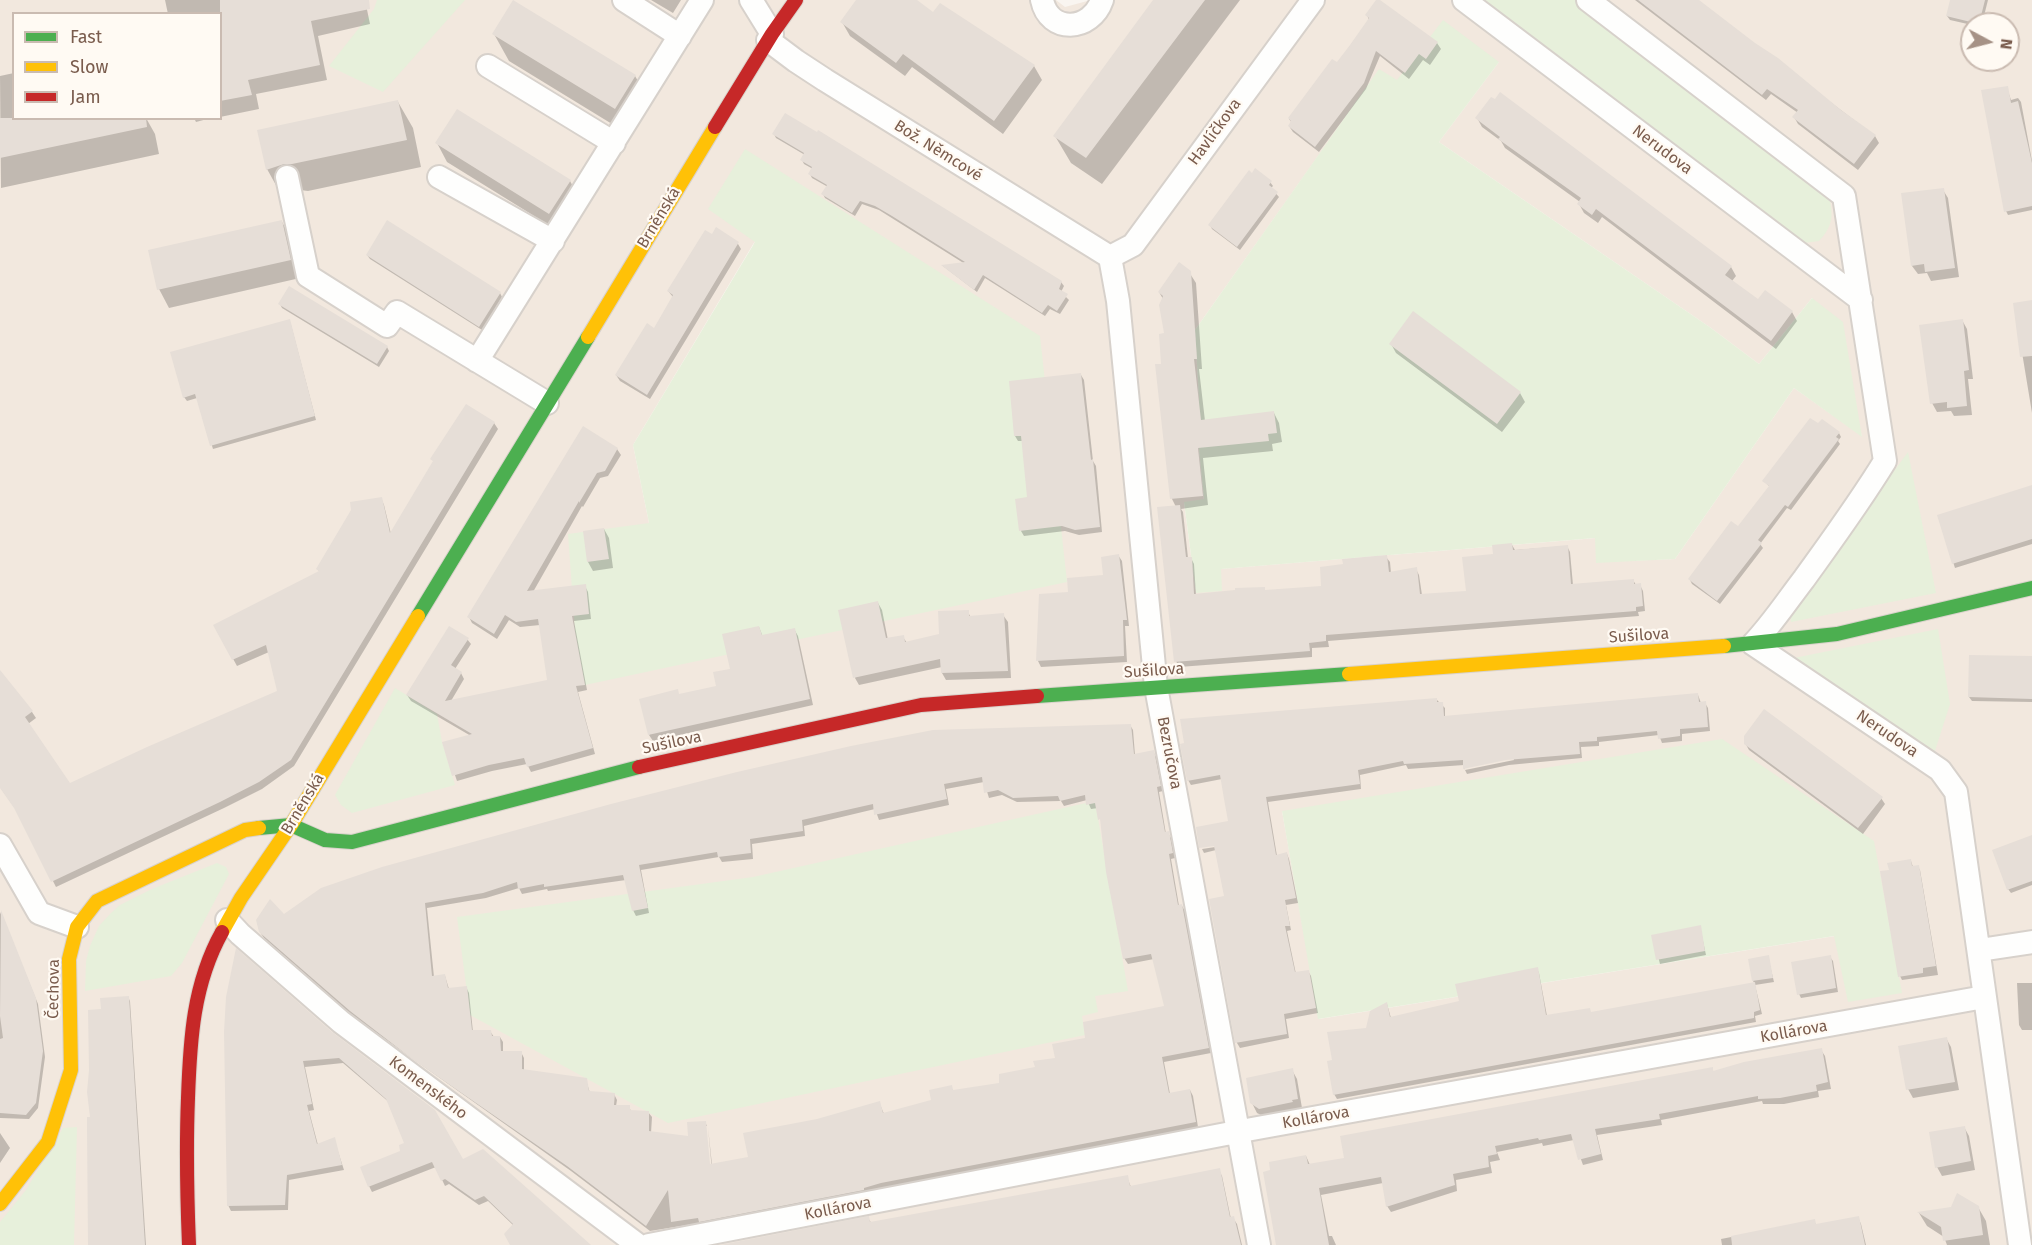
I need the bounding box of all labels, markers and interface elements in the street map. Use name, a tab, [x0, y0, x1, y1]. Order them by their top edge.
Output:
legend	[12, 12, 222, 120]
north arrow	[1960, 12, 2020, 72]
text: Fast	[70, 26, 102, 48]
text: N	[1996, 38, 2016, 50]
text: Slow	[70, 56, 108, 78]
text: Jam	[70, 86, 101, 108]
street label: Havlíčkova	[1184, 95, 1246, 169]
street label: Bož. Němcové	[890, 116, 986, 186]
street label: Nerudova	[1628, 121, 1696, 179]
street label: Brněnská	[633, 184, 685, 252]
street label: Sušilova	[1608, 624, 1670, 648]
street label: Sušilova	[1123, 659, 1185, 683]
street label: Nerudova	[1852, 706, 1922, 762]
street label: Bezručova	[1153, 715, 1185, 791]
street label: Sušilova	[641, 727, 703, 759]
street label: Brněnská	[277, 770, 329, 838]
street label: Čechova	[44, 959, 64, 1019]
street label: Kollárova	[1759, 1017, 1829, 1047]
street label: Komenského	[385, 1052, 471, 1124]
street label: Kollárova	[1281, 1103, 1351, 1133]
street label: Kollárova	[803, 1193, 873, 1225]

